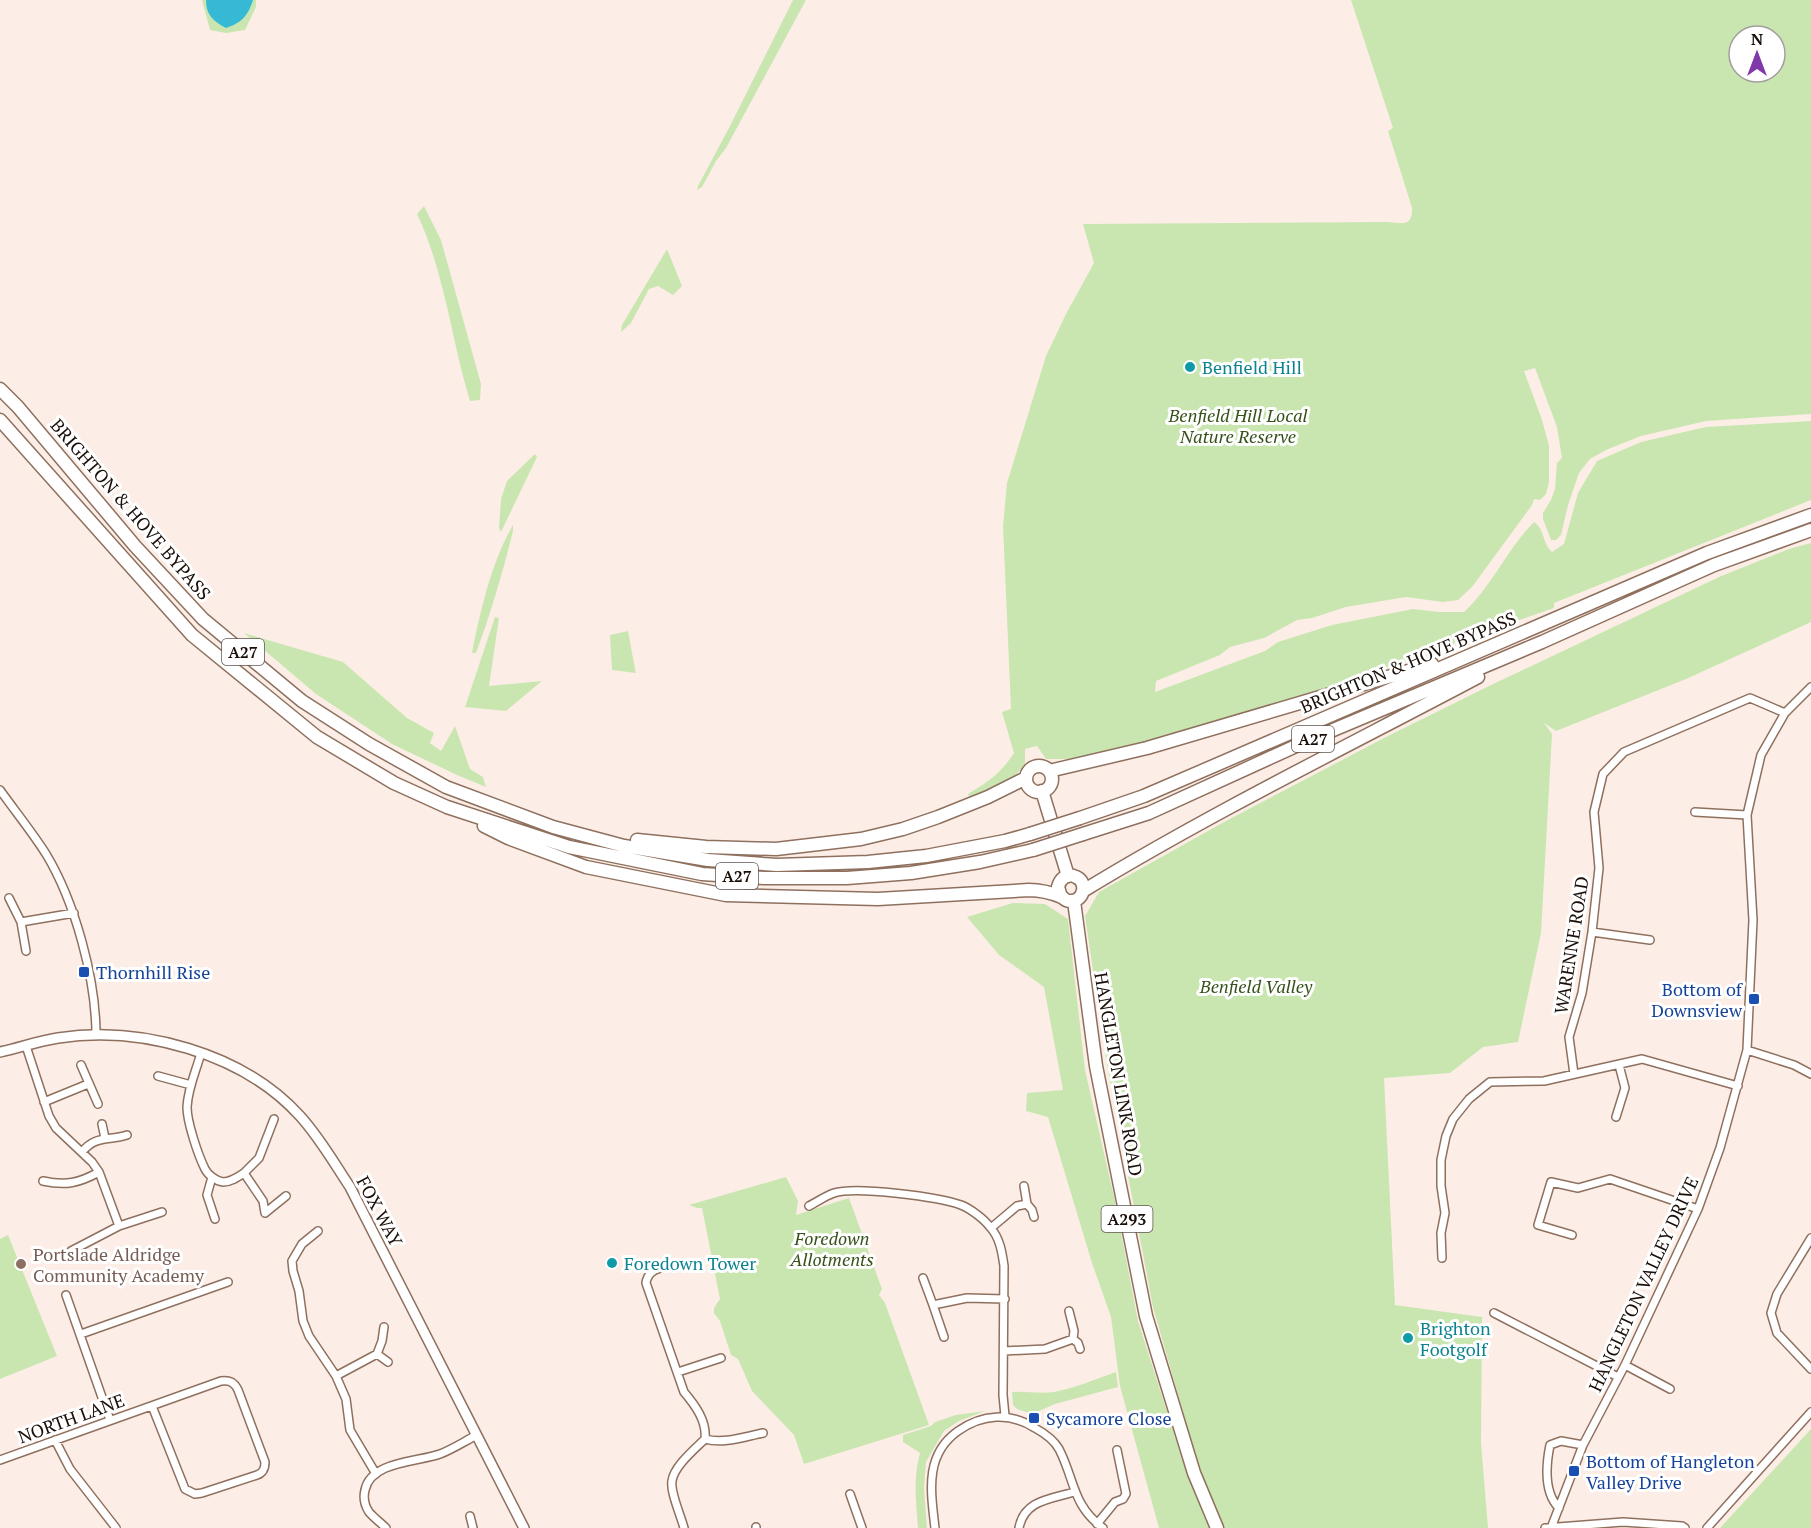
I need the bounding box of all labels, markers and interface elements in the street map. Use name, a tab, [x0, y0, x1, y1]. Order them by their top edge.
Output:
north arrow	[1727, 24, 1787, 84]
text: N	[1751, 28, 1763, 50]
place label: Benfield Hill	[1202, 355, 1302, 379]
marker: Benfield Hill	[1183, 360, 1197, 374]
park label: Benfield Hill Local Nature Reserve	[1167, 403, 1308, 448]
street label: BRIGHTON & HOVE BYPASS	[46, 413, 216, 605]
street label: BRIGHTON & HOVE BYPASS	[1296, 606, 1520, 718]
road number: A27	[222, 639, 264, 665]
road number: A27	[1292, 726, 1334, 752]
road number: A27	[716, 863, 758, 889]
street label: WARENNE ROAD	[1548, 875, 1594, 1015]
place label: Thornhill Rise	[96, 960, 210, 984]
marker: Thornhill Rise	[77, 965, 91, 979]
street label: HANGLETON LINK ROAD	[1089, 970, 1149, 1178]
park label: Benfield Valley	[1199, 974, 1313, 998]
place label: Bottom of Downsview	[1651, 977, 1744, 1022]
marker: Bottom of Downsview	[1747, 992, 1761, 1006]
street label: FOX WAY	[351, 1172, 409, 1251]
street label: HANGLETON VALLEY DRIVE	[1583, 1173, 1703, 1395]
road number: A293	[1102, 1206, 1152, 1232]
park label: Foredown Allotments	[789, 1226, 874, 1271]
place label: Portslade Aldridge Community Academy	[33, 1242, 205, 1287]
place label: Foredown Tower	[624, 1251, 756, 1275]
marker: Foredown Tower	[605, 1256, 619, 1270]
marker: Portslade Aldridge Community Academy	[14, 1257, 28, 1271]
place label: Brighton Footgolf	[1420, 1316, 1491, 1361]
marker: Brighton Footgolf	[1401, 1331, 1415, 1345]
street label: NORTH LANE	[14, 1388, 128, 1448]
place label: Sycamore Close	[1046, 1406, 1172, 1430]
marker: Sycamore Close	[1027, 1411, 1041, 1425]
place label: Bottom of Hangleton Valley Drive	[1586, 1449, 1755, 1494]
marker: Bottom of Hangleton Valley Drive	[1567, 1464, 1581, 1478]

